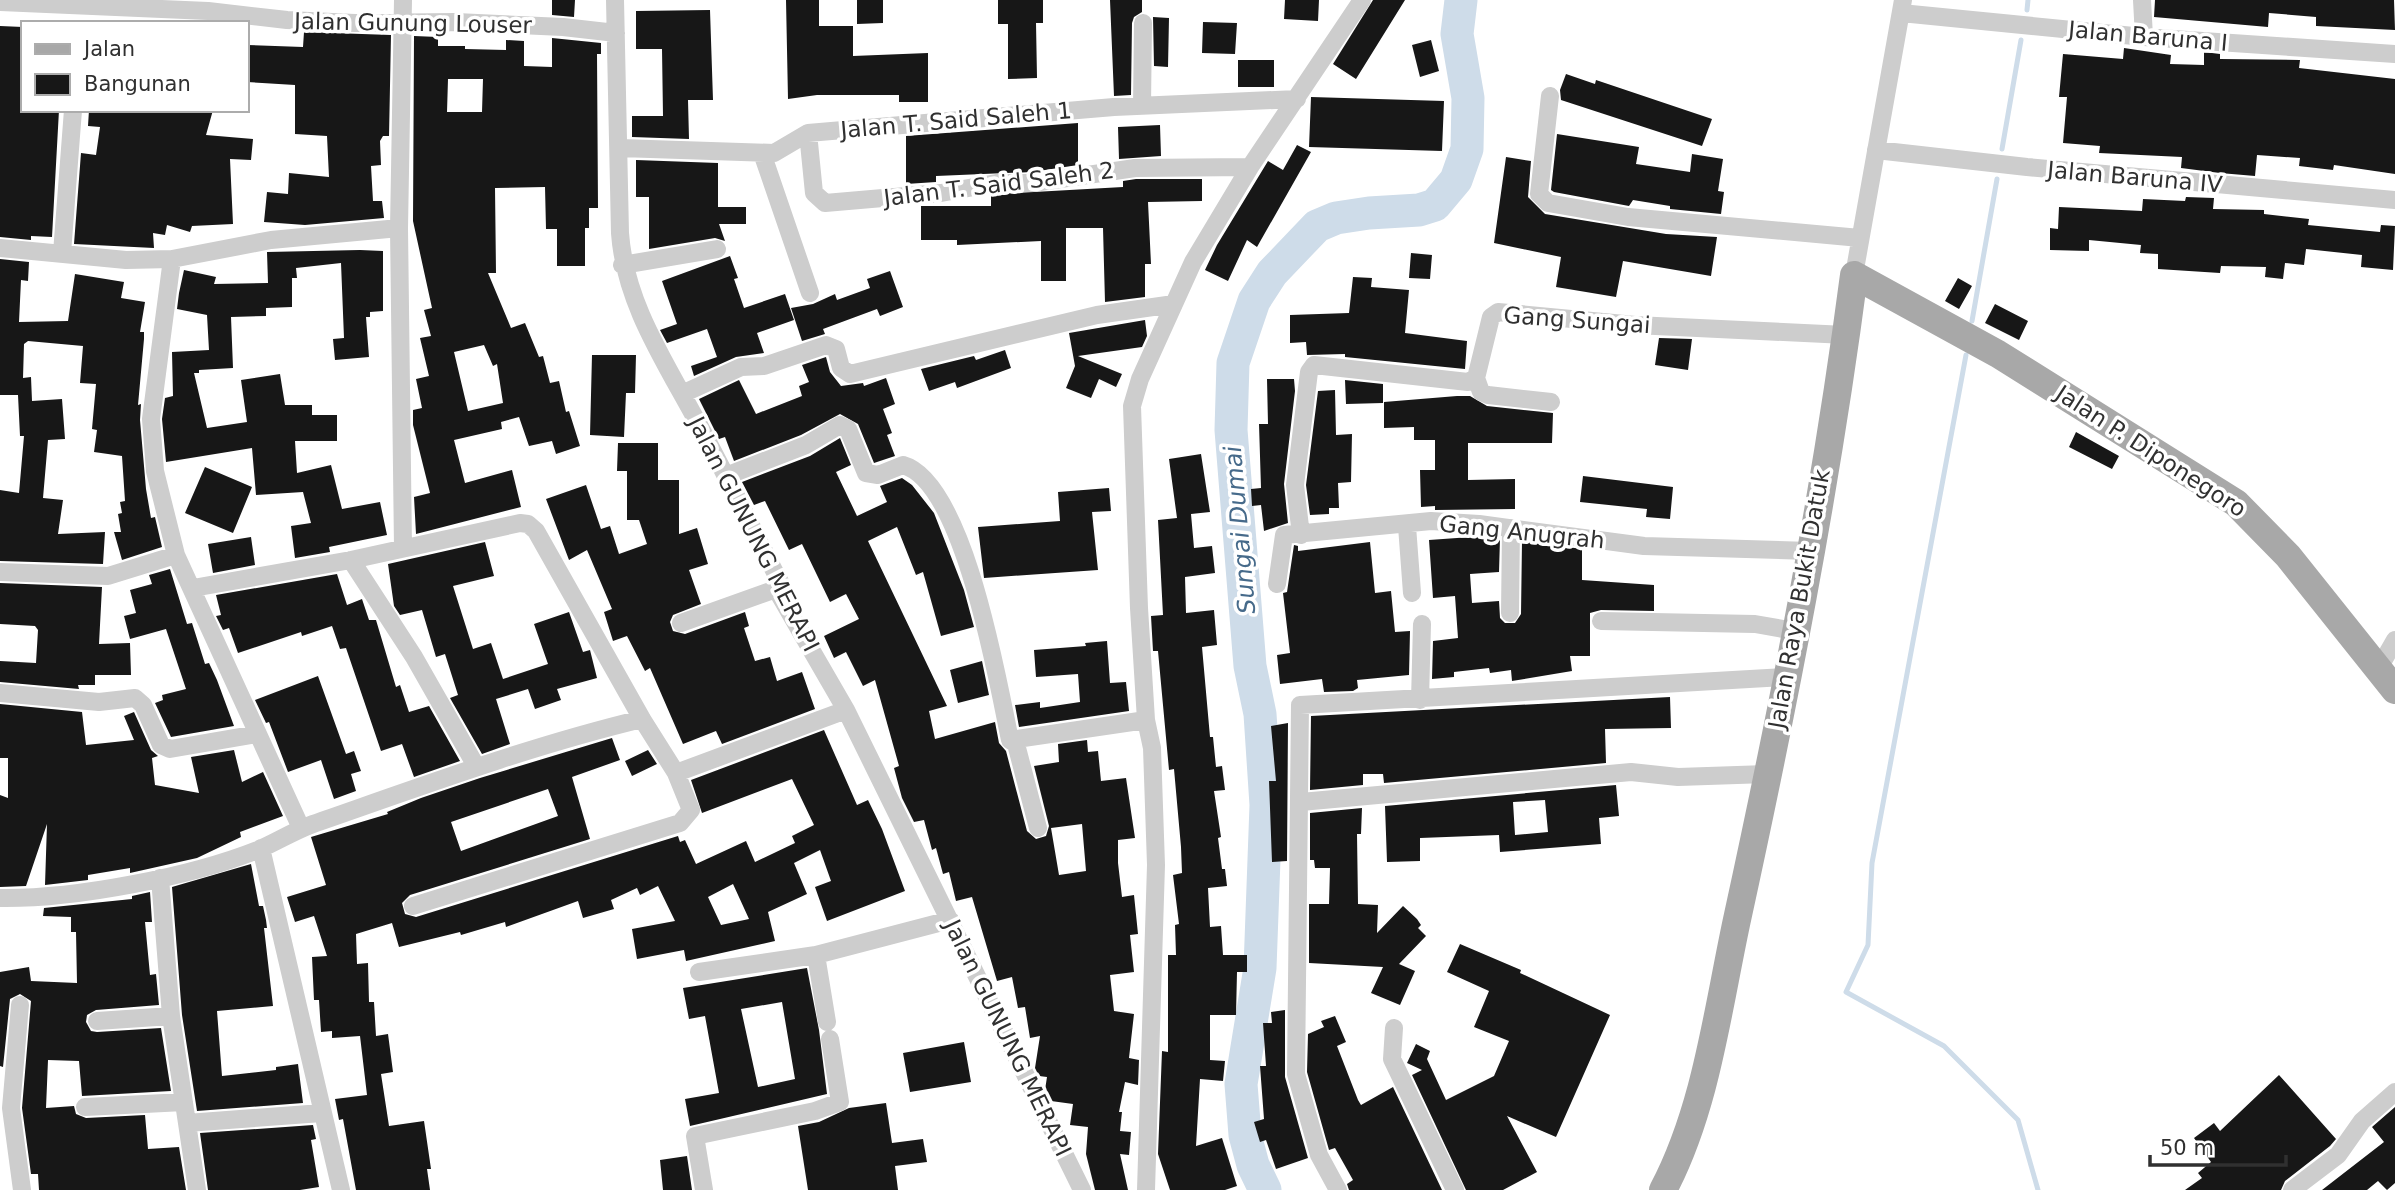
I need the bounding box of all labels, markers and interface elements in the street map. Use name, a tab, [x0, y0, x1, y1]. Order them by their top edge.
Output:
street label: Jalan Gunung Louser	[292, 8, 533, 38]
street label: Jalan Baruna I	[2065, 16, 2229, 56]
legend	[21, 21, 248, 112]
text: Jalan	[82, 37, 135, 61]
text: Bangunan	[84, 72, 191, 96]
street label: Jalan T. Said Saleh 1	[837, 97, 1073, 143]
street label: Jalan Baruna IV	[2044, 156, 2224, 198]
street label: Jalan T. Said Saleh 2	[880, 157, 1116, 211]
street label: Gang Sungai	[1503, 302, 1651, 338]
street label: Jalan P. Diponegoro	[2049, 379, 2251, 522]
street label: Jalan GUNUNG MERAPI	[682, 410, 825, 656]
water label: Sungai Dumai	[1219, 445, 1261, 615]
street label: Jalan Raya Bukit Datuk	[1763, 467, 1835, 733]
street label: Gang Anugrah	[1438, 510, 1606, 554]
street label: Jalan GUNUNG MERAPI	[938, 914, 1077, 1161]
scale bar	[2150, 1124, 2286, 1168]
text: 50 m	[2160, 1136, 2214, 1160]

